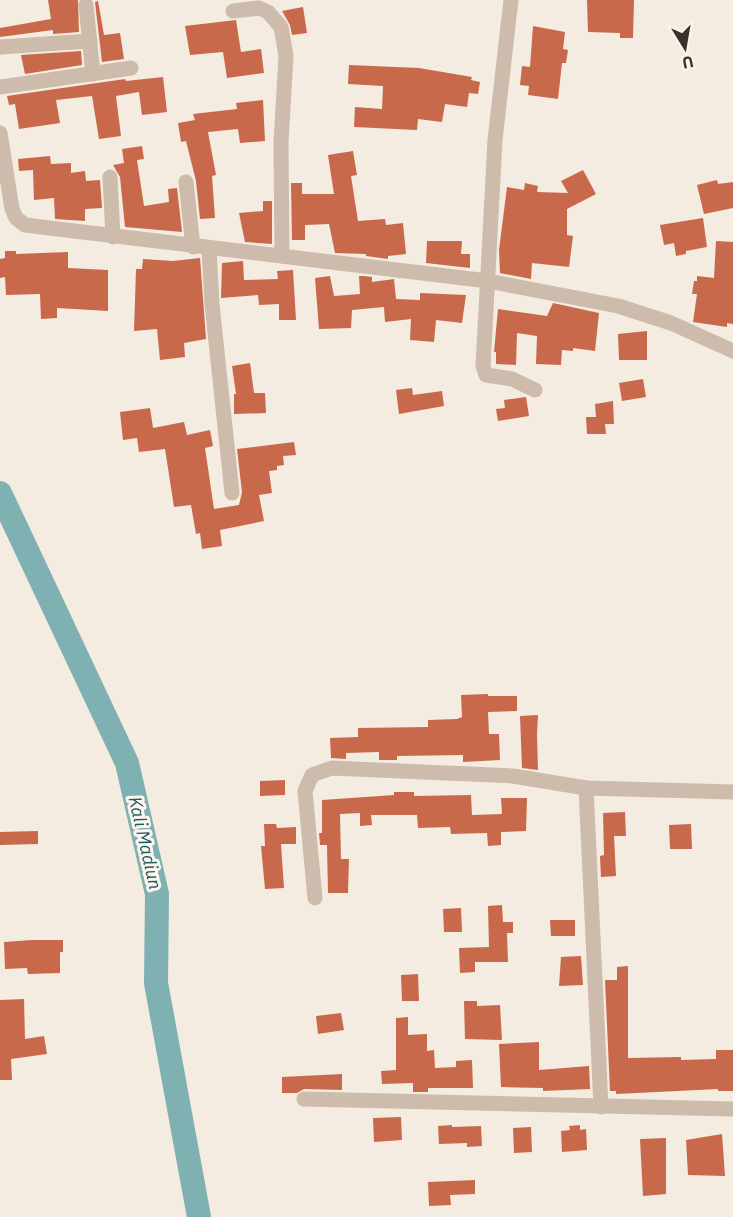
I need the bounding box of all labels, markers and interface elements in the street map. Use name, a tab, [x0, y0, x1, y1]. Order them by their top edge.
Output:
north arrow	[655, 18, 715, 78]
text: U	[681, 52, 695, 74]
water label: Kali Madiun	[124, 794, 167, 892]

